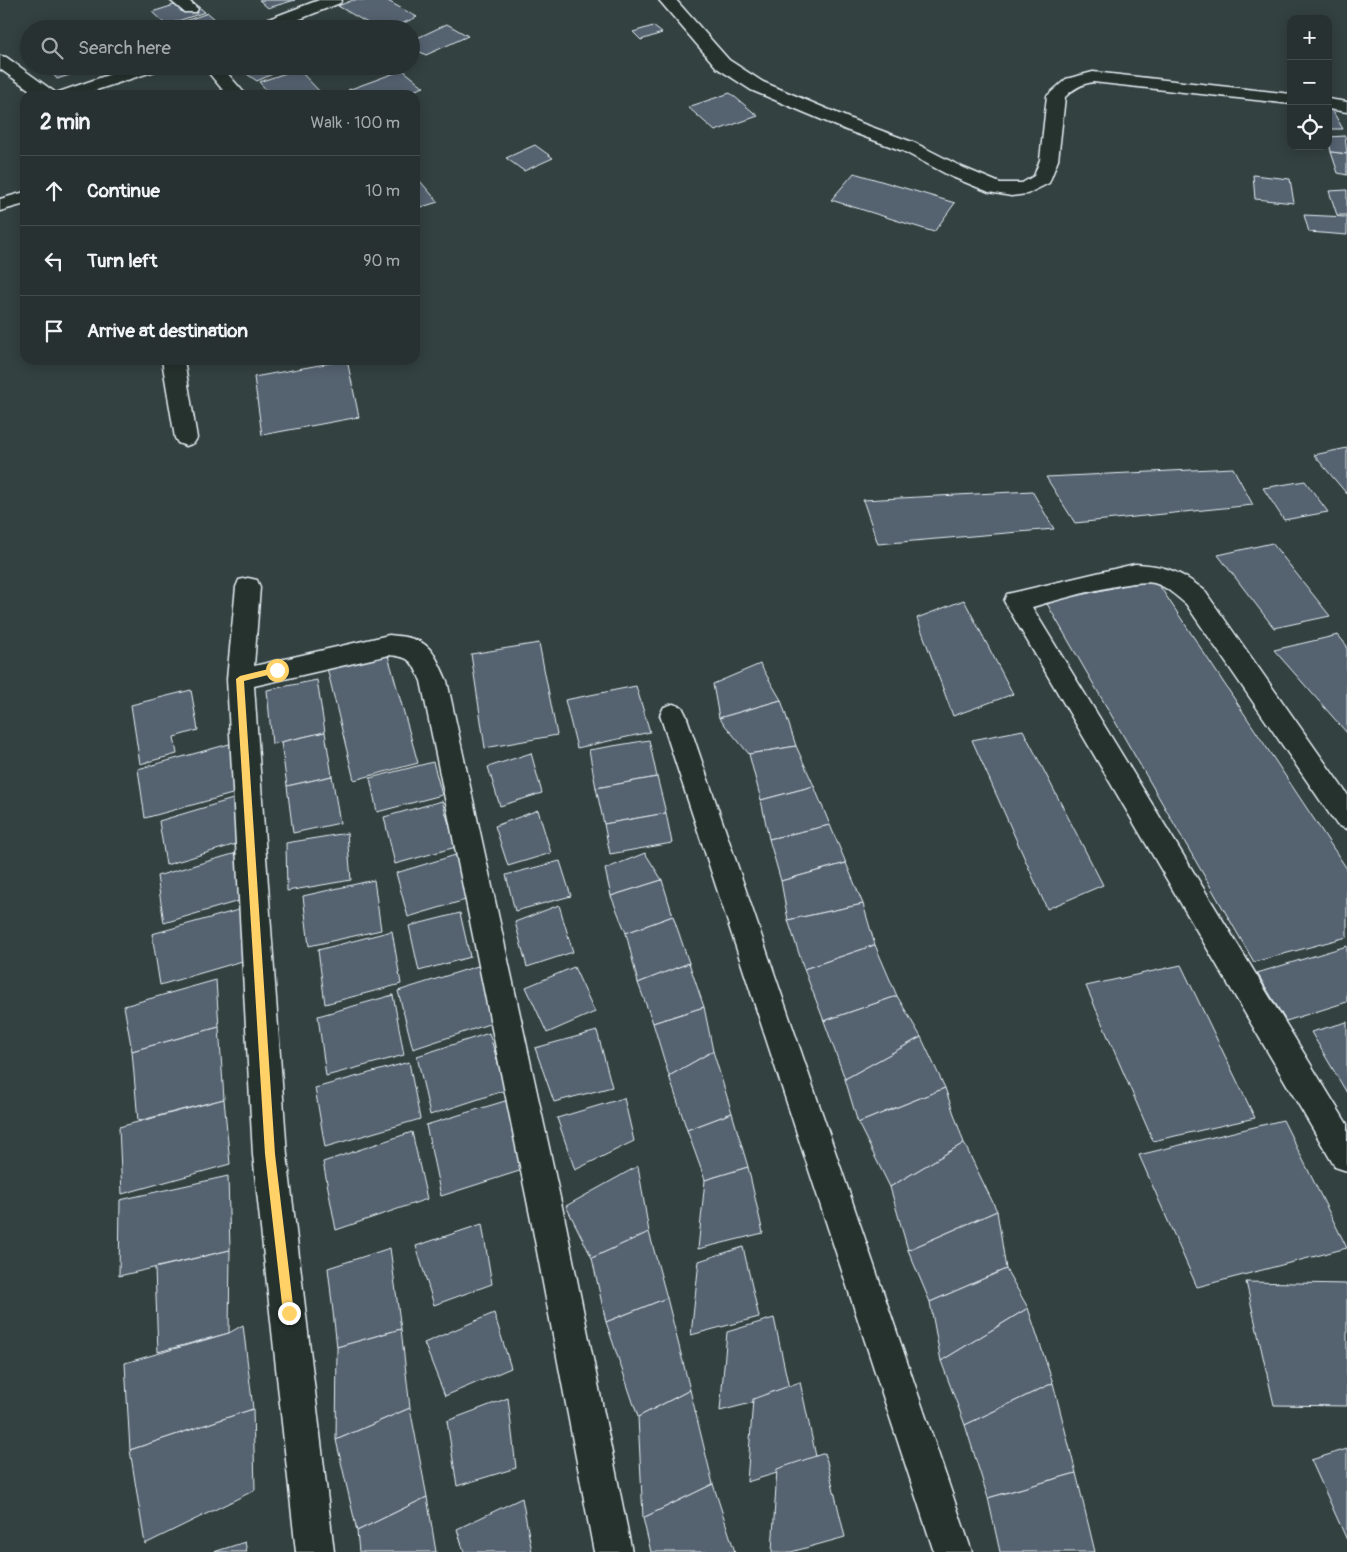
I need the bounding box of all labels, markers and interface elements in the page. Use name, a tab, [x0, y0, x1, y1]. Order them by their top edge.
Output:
map controls	[1287, 15, 1332, 150]
button: +	[1287, 15, 1332, 60]
search box	[20, 20, 420, 75]
icon: search	[38, 34, 66, 62]
text: Search here	[78, 36, 171, 60]
button: −	[1287, 60, 1332, 105]
button: locate	[1287, 105, 1332, 150]
text: 2 min	[40, 109, 90, 136]
text: Walk · 100 m	[311, 113, 400, 133]
icon: ahead	[40, 177, 68, 205]
text: Continue	[87, 179, 160, 203]
text: 10 m	[365, 181, 400, 201]
icon: left	[40, 247, 68, 275]
text: Turn left	[87, 249, 157, 273]
text: 90 m	[363, 251, 400, 271]
icon: arrive	[40, 317, 68, 345]
text: Arrive at destination	[87, 319, 248, 343]
route start	[266, 659, 289, 682]
route end	[278, 1302, 301, 1325]

